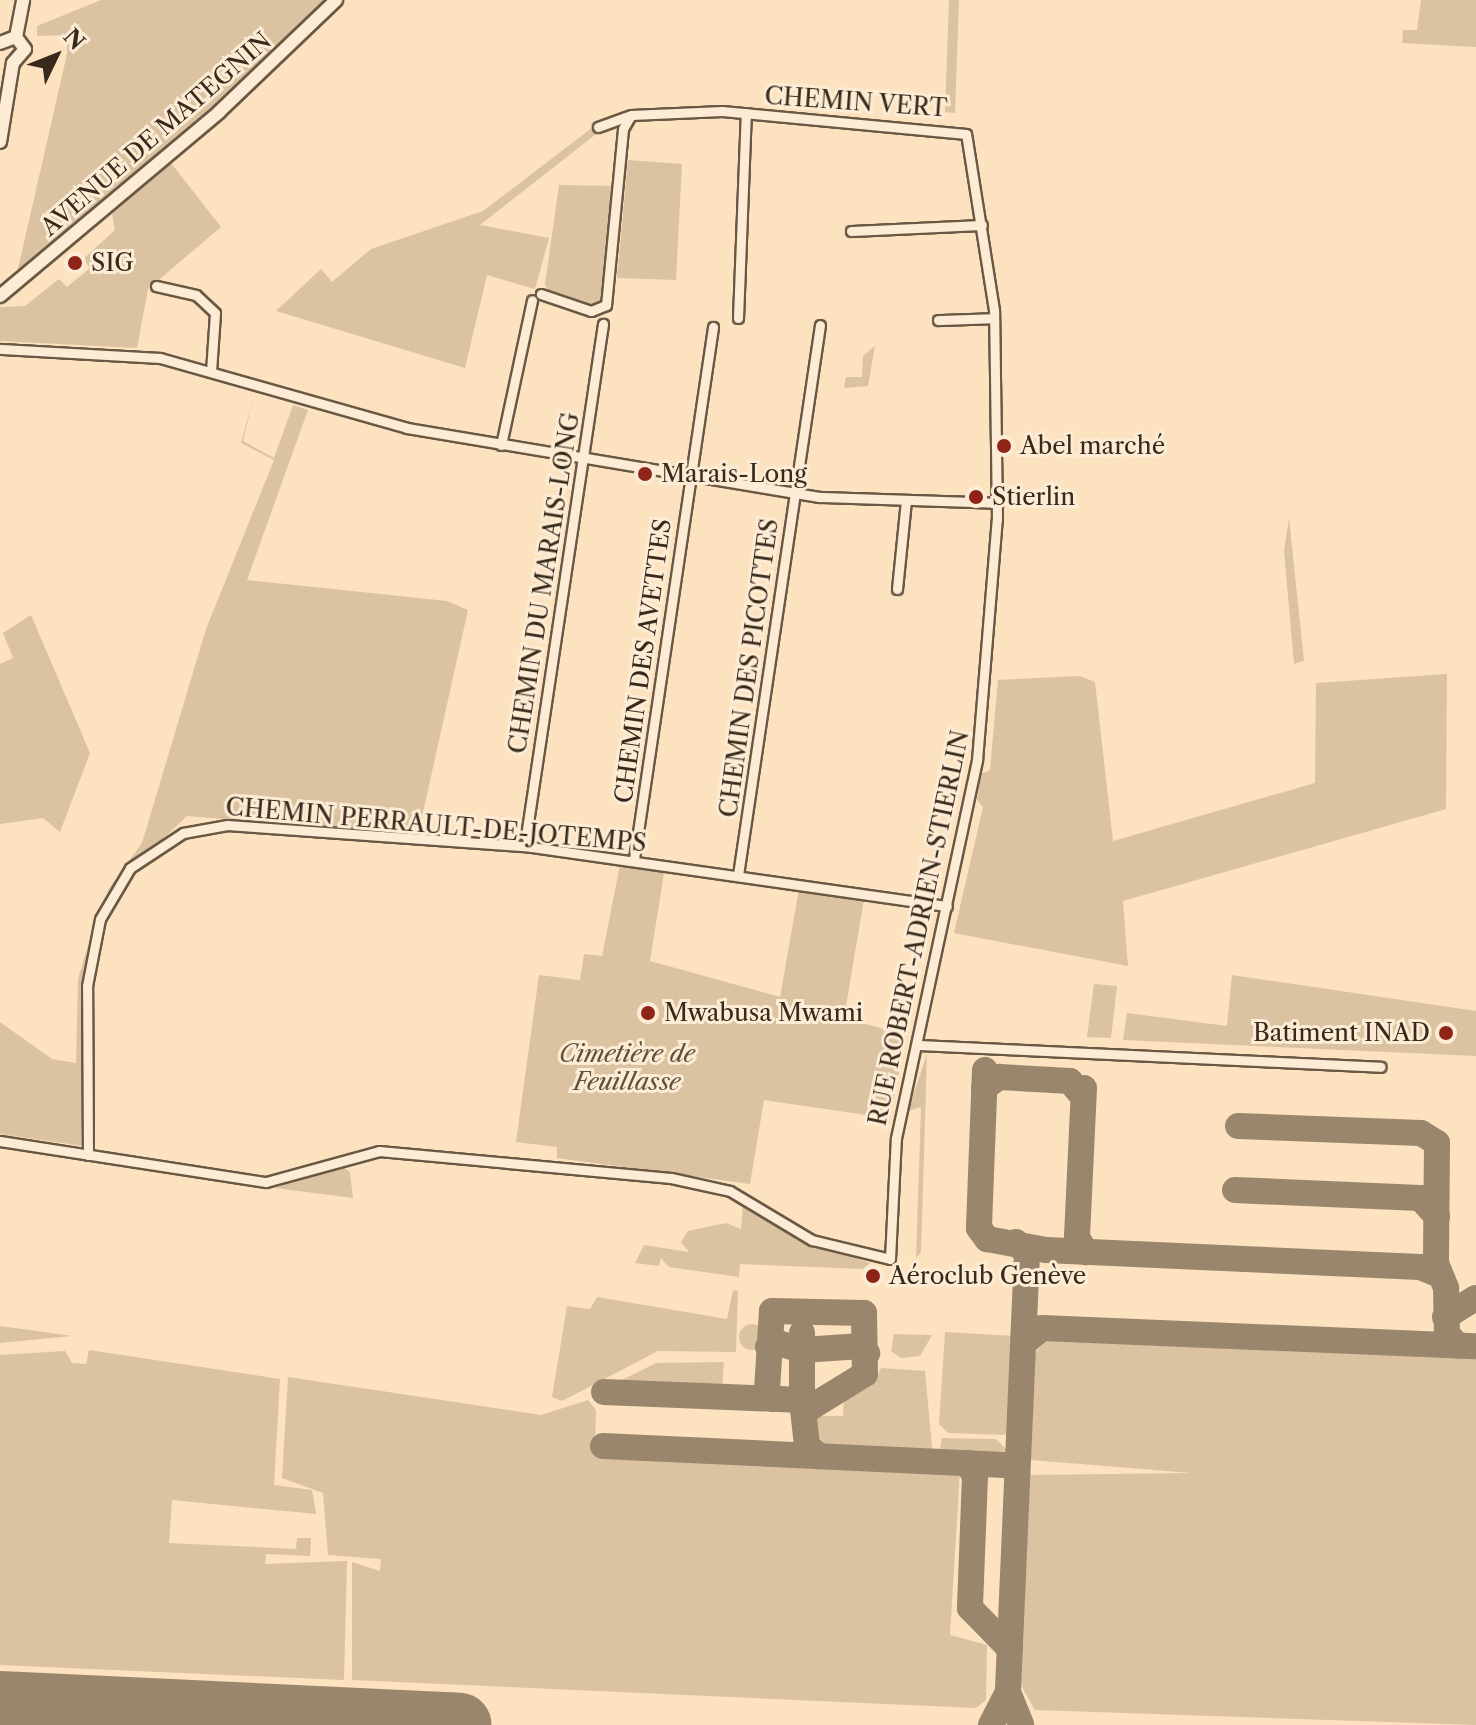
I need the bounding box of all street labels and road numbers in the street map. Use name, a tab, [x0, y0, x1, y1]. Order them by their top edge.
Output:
street label: AVENUE DE MATEGNIN	[35, 26, 277, 242]
street label: CHEMIN VERT	[763, 81, 949, 123]
street label: CHEMIN DU MARAIS-LONG	[503, 410, 585, 756]
street label: CHEMIN DES AVETTES	[609, 516, 677, 806]
street label: CHEMIN DES PICOTTES	[714, 517, 784, 819]
street label: RUE ROBERT-ADRIEN-STIERLIN	[863, 728, 975, 1128]
street label: CHEMIN PERRAULT-DE-JOTEMPS	[224, 792, 648, 858]

